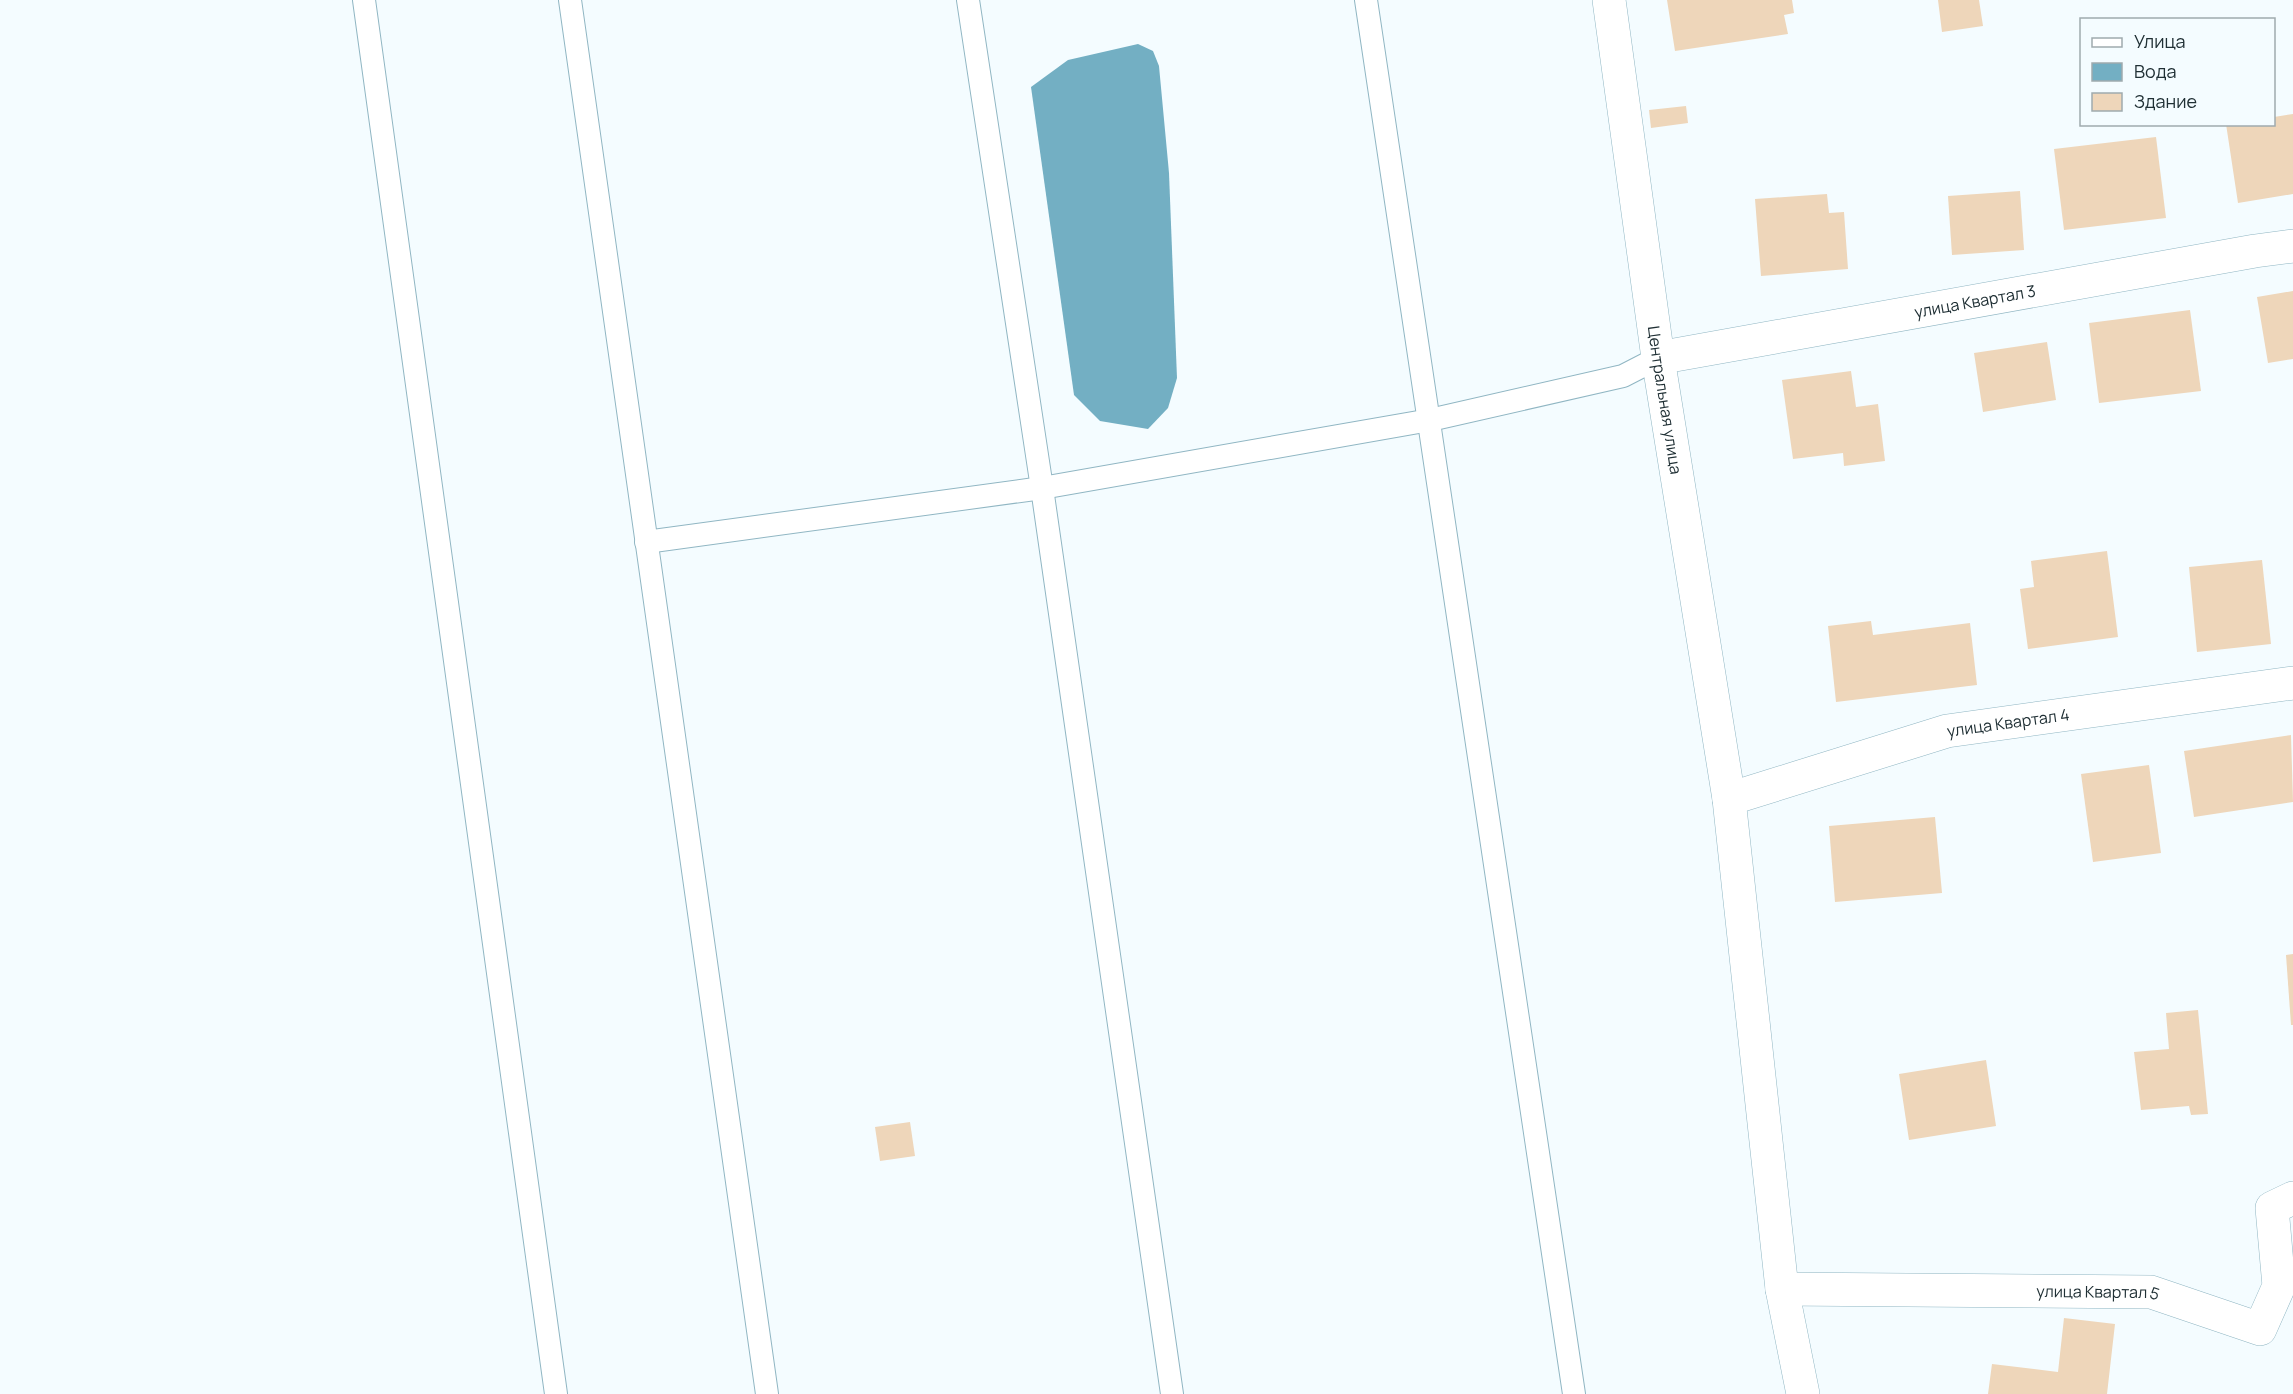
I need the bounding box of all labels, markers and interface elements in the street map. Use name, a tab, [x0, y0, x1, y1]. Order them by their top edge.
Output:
legend	[2080, 18, 2275, 126]
text: Улица	[2134, 29, 2186, 53]
text: Вода	[2134, 59, 2176, 83]
text: Здание	[2134, 89, 2197, 113]
street label: улица Квартал 3	[1913, 280, 2037, 323]
street label: Центральная улица	[1643, 324, 1688, 476]
street label: улица Квартал 4	[1945, 703, 2071, 742]
street label: улица Квартал 5	[2036, 1280, 2163, 1305]

